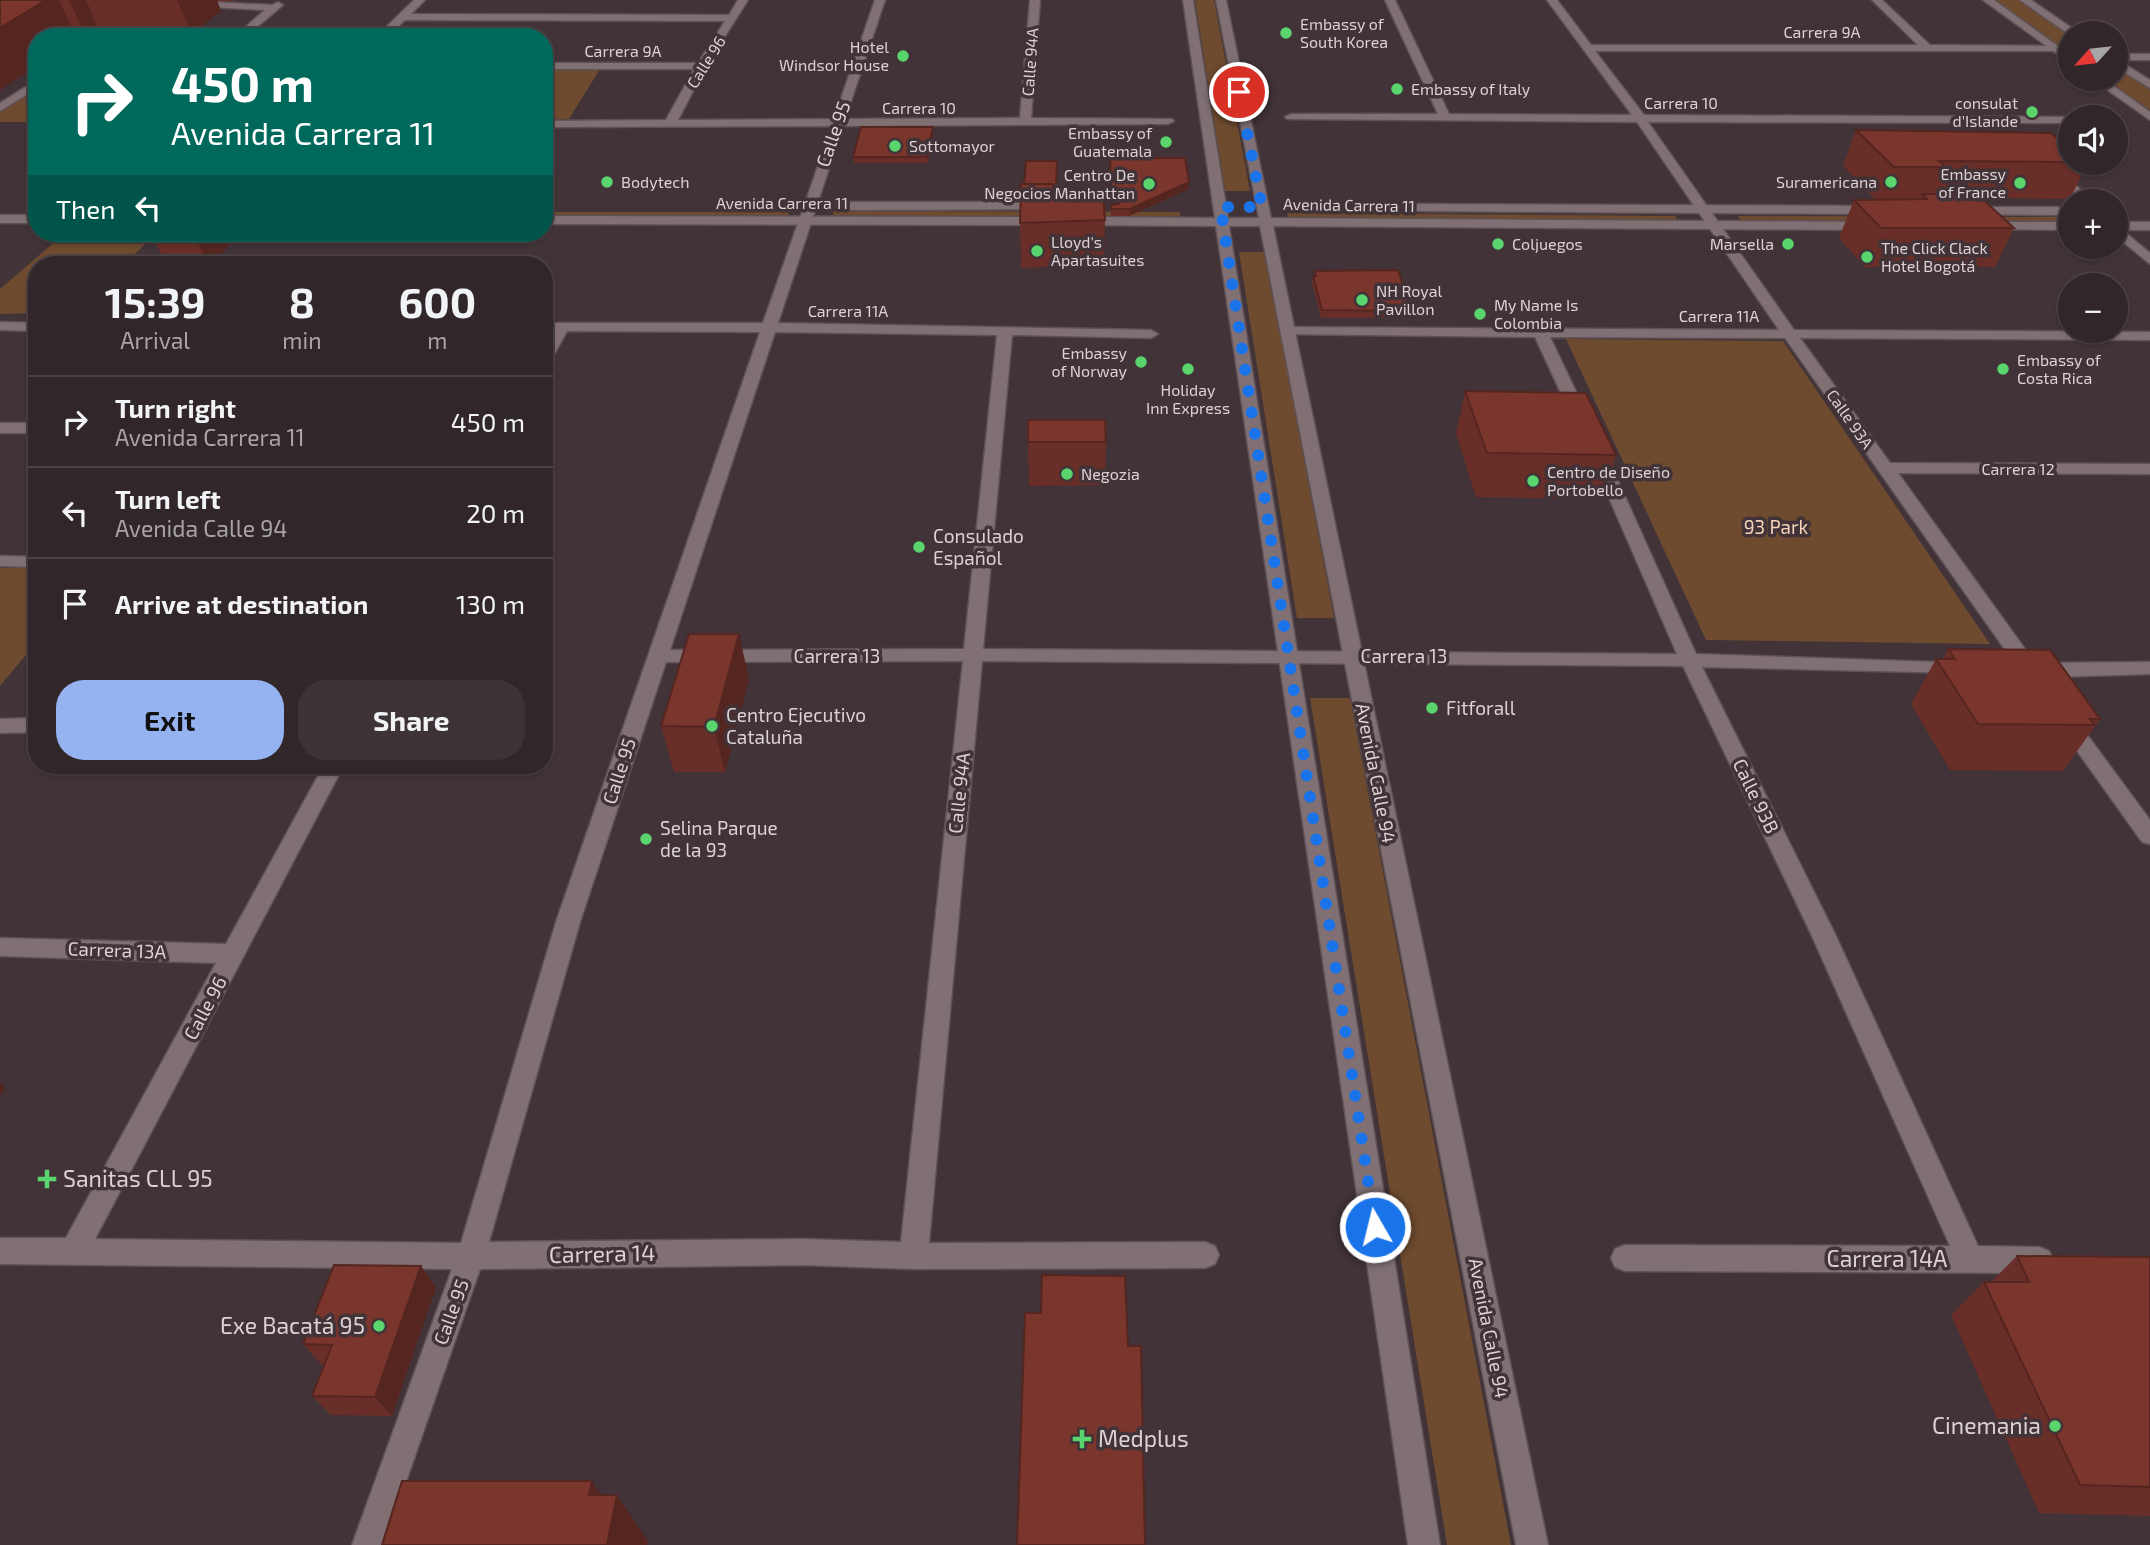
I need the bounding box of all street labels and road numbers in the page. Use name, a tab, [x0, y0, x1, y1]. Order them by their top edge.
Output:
street label: Carrera 9A	[1784, 22, 1861, 41]
street label: Calle 94A	[1018, 27, 1041, 97]
street label: Calle 96	[682, 32, 729, 91]
street label: Carrera 9A	[585, 41, 662, 60]
street label: Carrera 10	[1644, 93, 1718, 112]
street label: Calle 95	[811, 98, 854, 170]
street label: Carrera 10	[882, 98, 956, 117]
street label: Avenida Carrera 11	[716, 193, 848, 212]
street label: Avenida Carrera 11	[1283, 194, 1415, 215]
street label: Carrera 11A	[808, 301, 888, 320]
street label: Carrera 11A	[1679, 306, 1759, 325]
street label: Calle 93A	[1823, 386, 1878, 452]
street label: Carrera 12	[1981, 459, 2055, 478]
street label: Carrera 13	[794, 644, 880, 667]
street label: Carrera 13	[1361, 644, 1447, 667]
street label: Avenida Calle 94	[1352, 701, 1401, 845]
street label: Calle 95	[597, 735, 640, 807]
street label: Calle 94A	[943, 751, 974, 835]
street label: Calle 93B	[1729, 755, 1784, 837]
street label: Carrera 13A	[67, 936, 167, 963]
street label: Calle 96	[178, 972, 231, 1044]
street label: Carrera 14	[548, 1238, 655, 1268]
street label: Carrera 14A	[1827, 1244, 1948, 1272]
street label: Avenida Calle 94	[1465, 1256, 1514, 1400]
street label: Calle 95	[428, 1276, 473, 1348]

